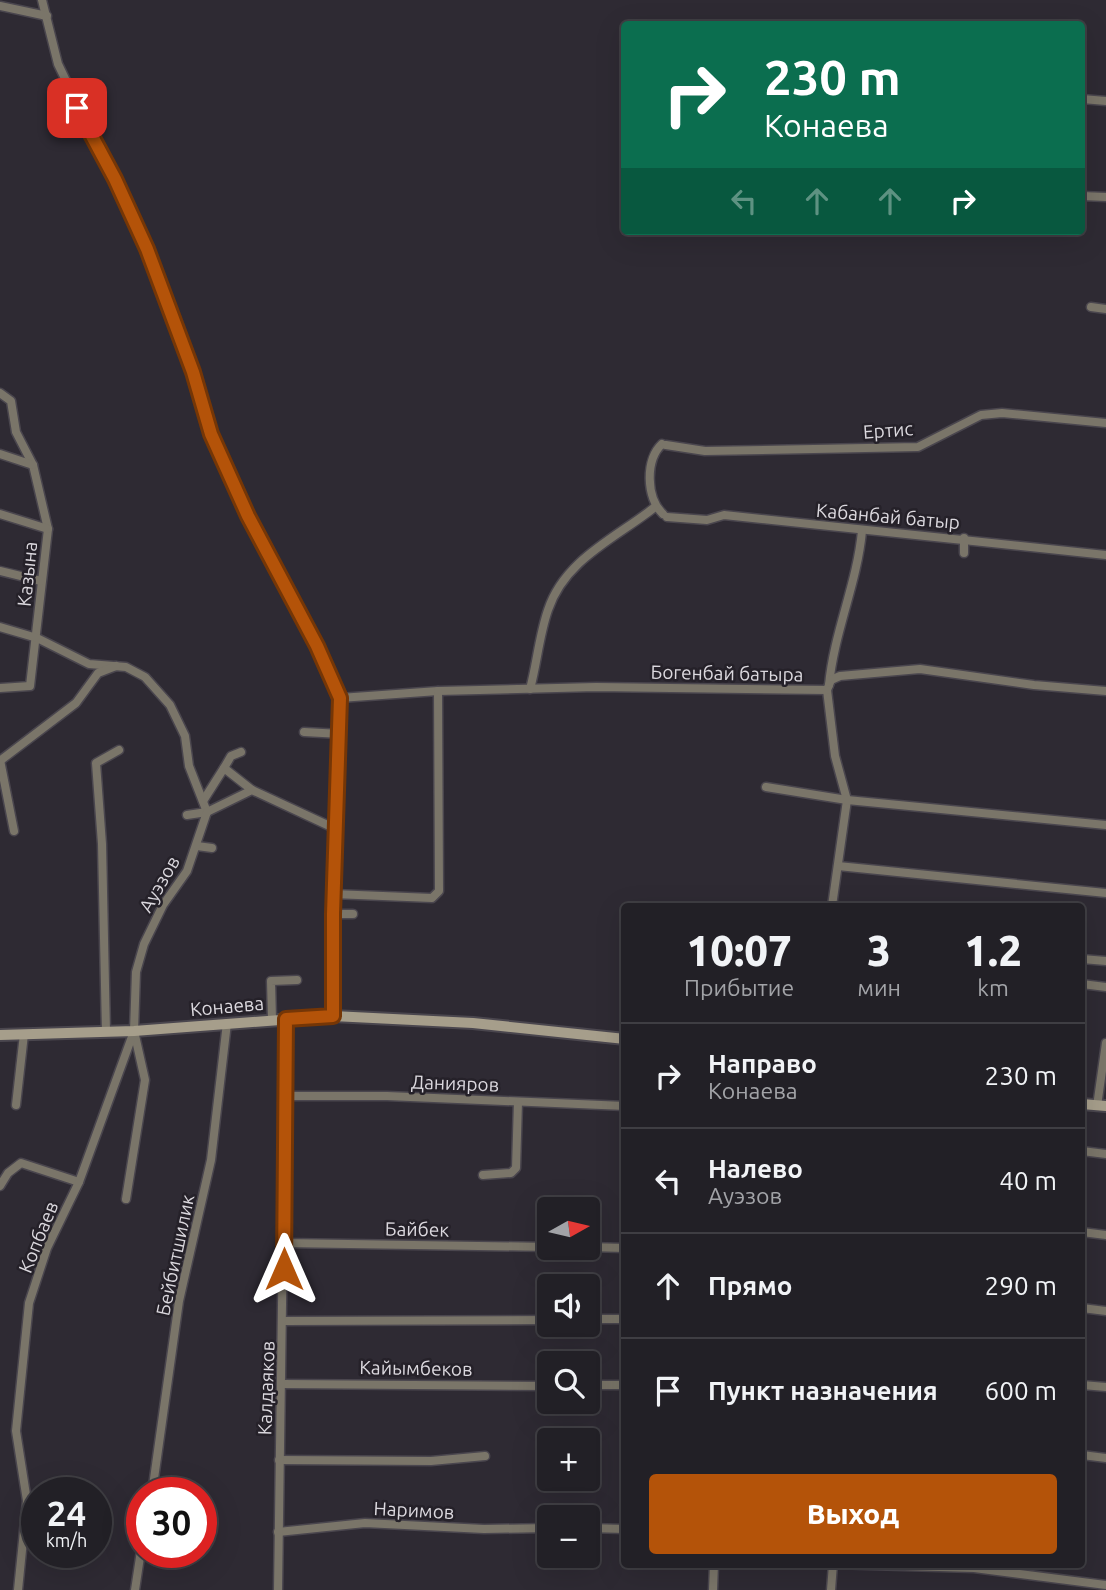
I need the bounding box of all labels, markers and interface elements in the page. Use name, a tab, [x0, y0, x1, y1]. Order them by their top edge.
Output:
icon: right	[649, 49, 740, 140]
text: 230 m	[764, 49, 901, 104]
pin	[47, 78, 107, 138]
icon: arrive	[58, 89, 96, 127]
text: Конаева	[764, 107, 889, 143]
icon: left	[725, 182, 763, 220]
icon: ahead	[798, 182, 836, 220]
icon: ahead	[871, 182, 909, 220]
icon: right	[944, 182, 982, 220]
street label: Ертис	[862, 417, 914, 443]
street label: Кабанбай батыр	[815, 499, 961, 533]
street label: Казына	[13, 540, 41, 608]
street label: Богенбай батыра	[650, 661, 804, 685]
street label: Ауэзов	[134, 852, 184, 916]
text: 10:07	[687, 927, 792, 974]
text: 3	[867, 927, 891, 974]
text: 1.2	[964, 927, 1022, 974]
text: Прибытие	[684, 975, 794, 1000]
text: мин	[857, 975, 901, 1000]
text: km	[977, 975, 1009, 1000]
street label: Конаева	[189, 992, 265, 1020]
text: Направо	[708, 1049, 817, 1078]
icon: right	[649, 1057, 687, 1095]
text: 230 m	[985, 1061, 1057, 1090]
street label: Данияров	[410, 1070, 500, 1096]
text: Конаева	[708, 1078, 798, 1103]
text: Налево	[708, 1154, 803, 1183]
icon: left	[649, 1162, 687, 1200]
text: 40 m	[999, 1166, 1057, 1195]
text: Ауэзов	[708, 1183, 782, 1208]
street label: Бейбитшилик	[151, 1192, 199, 1317]
north arrow	[537, 1197, 600, 1260]
map controls	[537, 1197, 600, 1568]
street label: Копбаев	[14, 1198, 62, 1276]
street label: Байбек	[385, 1217, 449, 1241]
position arrow	[247, 1232, 321, 1306]
icon: ahead	[649, 1267, 687, 1305]
text: Прямо	[708, 1271, 792, 1300]
text: 290 m	[985, 1271, 1057, 1300]
button: sound	[537, 1274, 600, 1337]
street label: Калдаяков	[253, 1340, 279, 1436]
button: search	[537, 1351, 600, 1414]
street label: Кайымбеков	[359, 1356, 473, 1380]
icon: arrive	[649, 1372, 687, 1410]
text: Пункт назначения	[708, 1376, 938, 1405]
text: 600 m	[985, 1376, 1057, 1405]
button: +	[537, 1428, 600, 1491]
button: Выход	[649, 1474, 1057, 1554]
speed limit sign: 30	[126, 1477, 217, 1568]
text: 24	[47, 1493, 86, 1533]
street label: Наримов	[373, 1497, 455, 1523]
button: −	[537, 1505, 600, 1568]
text: km/h	[46, 1530, 87, 1550]

